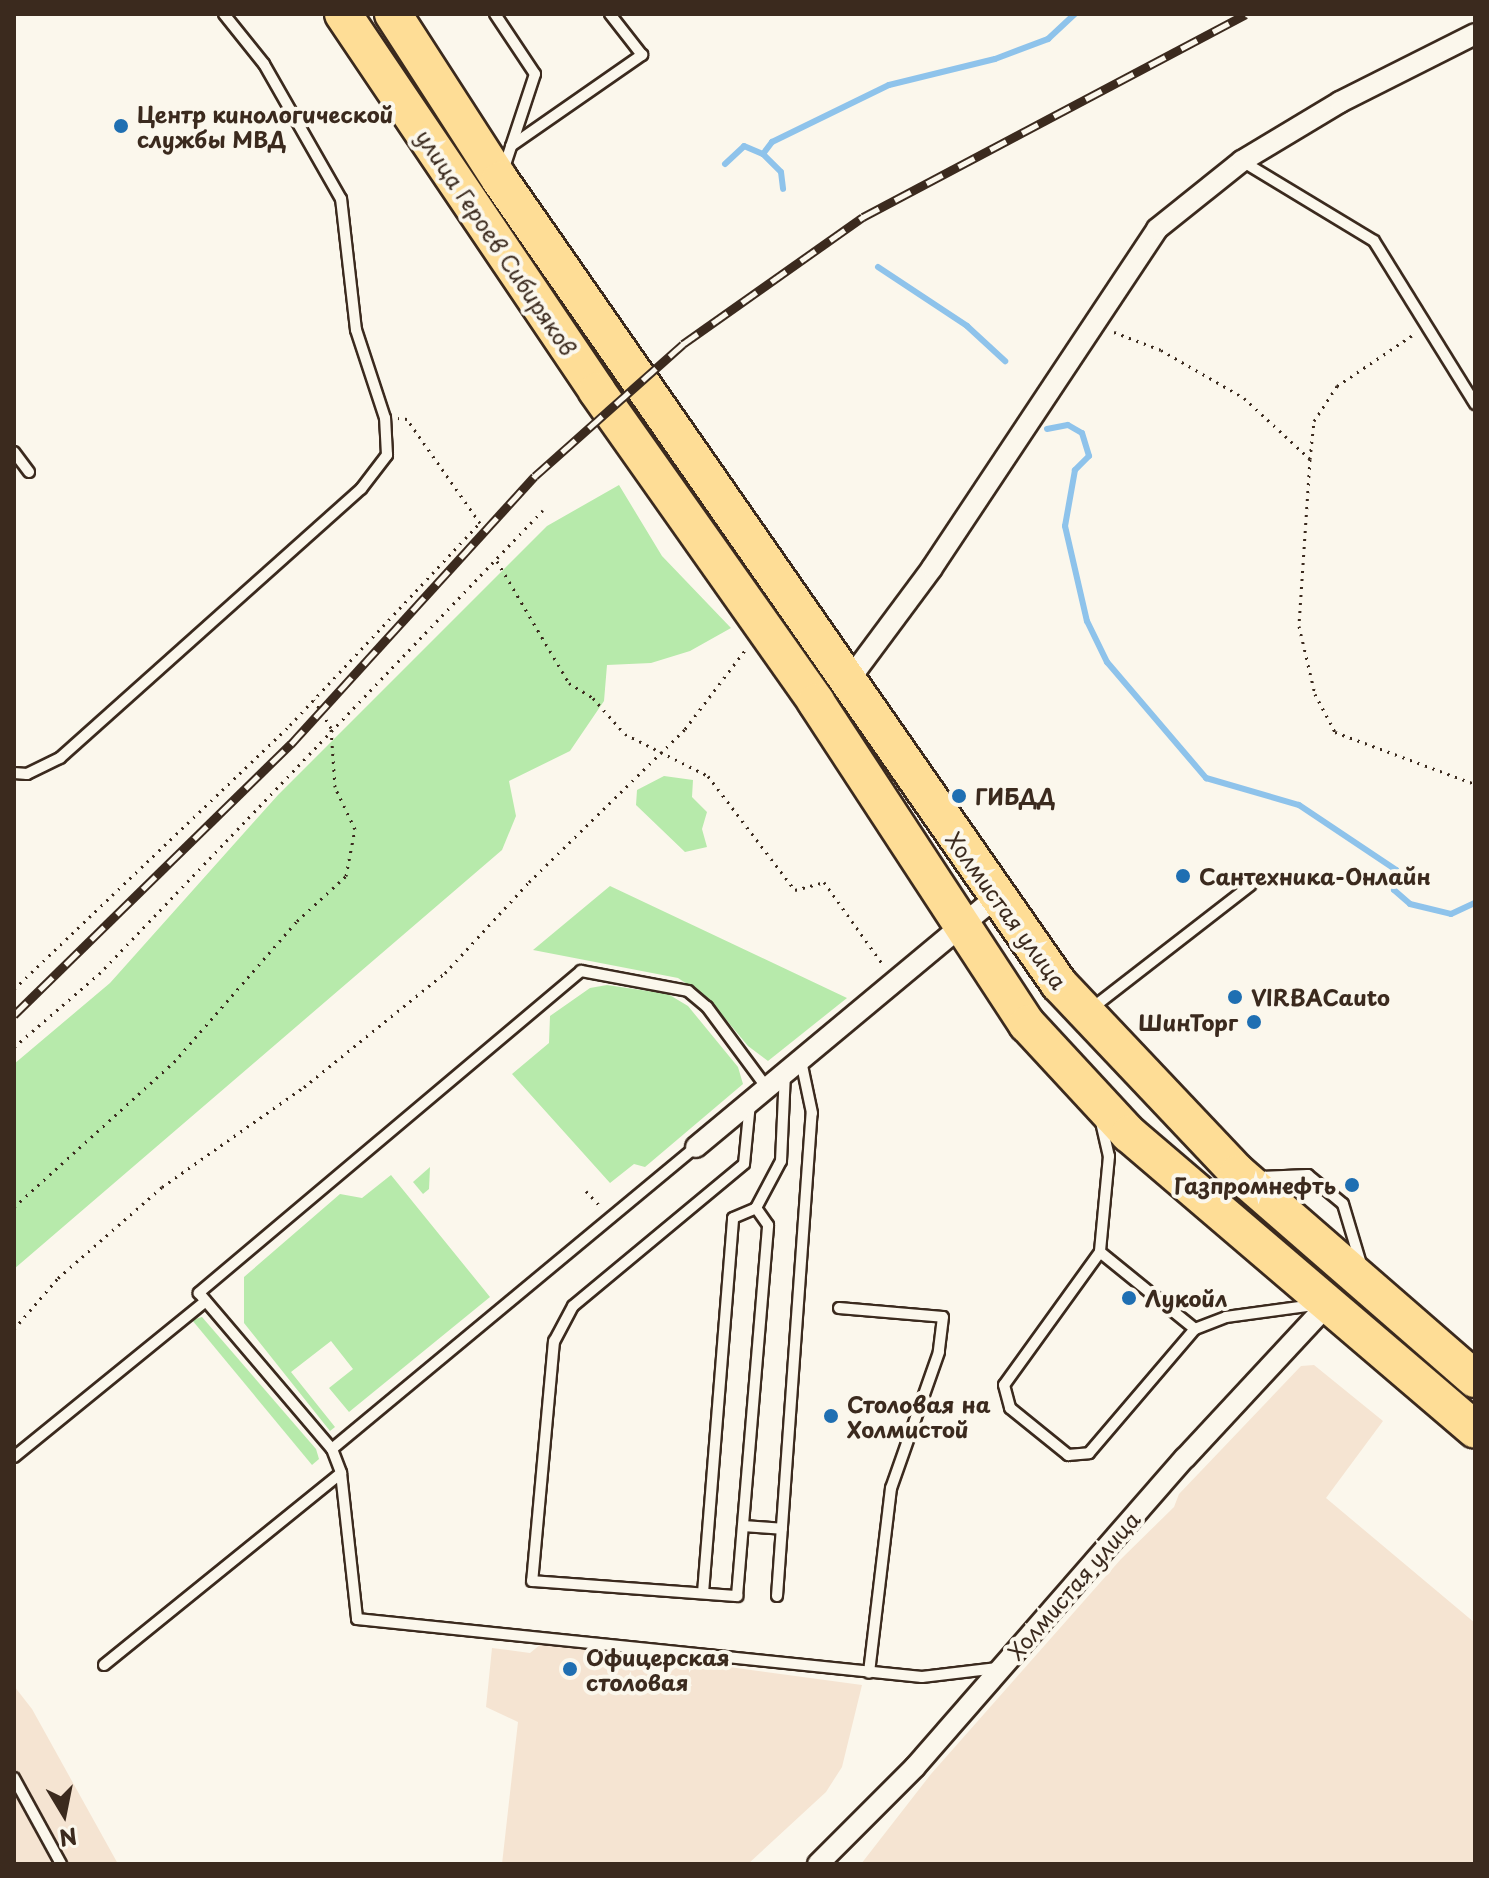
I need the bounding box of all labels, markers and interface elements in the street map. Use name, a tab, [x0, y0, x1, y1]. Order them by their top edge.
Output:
place label: Центр кинологической службы МВД	[137, 100, 395, 152]
marker: Центр кинологической службы МВД	[112, 117, 130, 135]
street label: улица Героев Сибиряков	[411, 123, 583, 361]
place label: ГИБДД	[975, 783, 1055, 809]
marker: ГИБДД	[950, 787, 968, 805]
street label: Холмистая улица	[941, 826, 1073, 994]
place label: Сантехника-Онлайн	[1199, 863, 1431, 889]
marker: Сантехника-Онлайн	[1174, 867, 1192, 885]
place label: VIRBACauto	[1251, 984, 1390, 1010]
marker: VIRBACauto	[1226, 988, 1244, 1006]
place label: ШинТорг	[1138, 1009, 1238, 1035]
marker: ШинТорг	[1245, 1013, 1263, 1031]
place label: Газпромнефть	[1174, 1172, 1336, 1198]
marker: Газпромнефть	[1343, 1176, 1361, 1194]
place label: Лукойл	[1145, 1285, 1227, 1311]
marker: Лукойл	[1120, 1289, 1138, 1307]
place label: Столовая на Холмистой	[847, 1390, 989, 1442]
marker: Столовая на Холмистой	[822, 1407, 840, 1425]
street label: Холмистая улица	[1001, 1505, 1145, 1665]
place label: Офицерская столовая	[586, 1643, 730, 1694]
marker: Офицерская столовая	[561, 1660, 579, 1678]
north arrow	[24, 1774, 104, 1854]
text: N	[57, 1820, 80, 1856]

